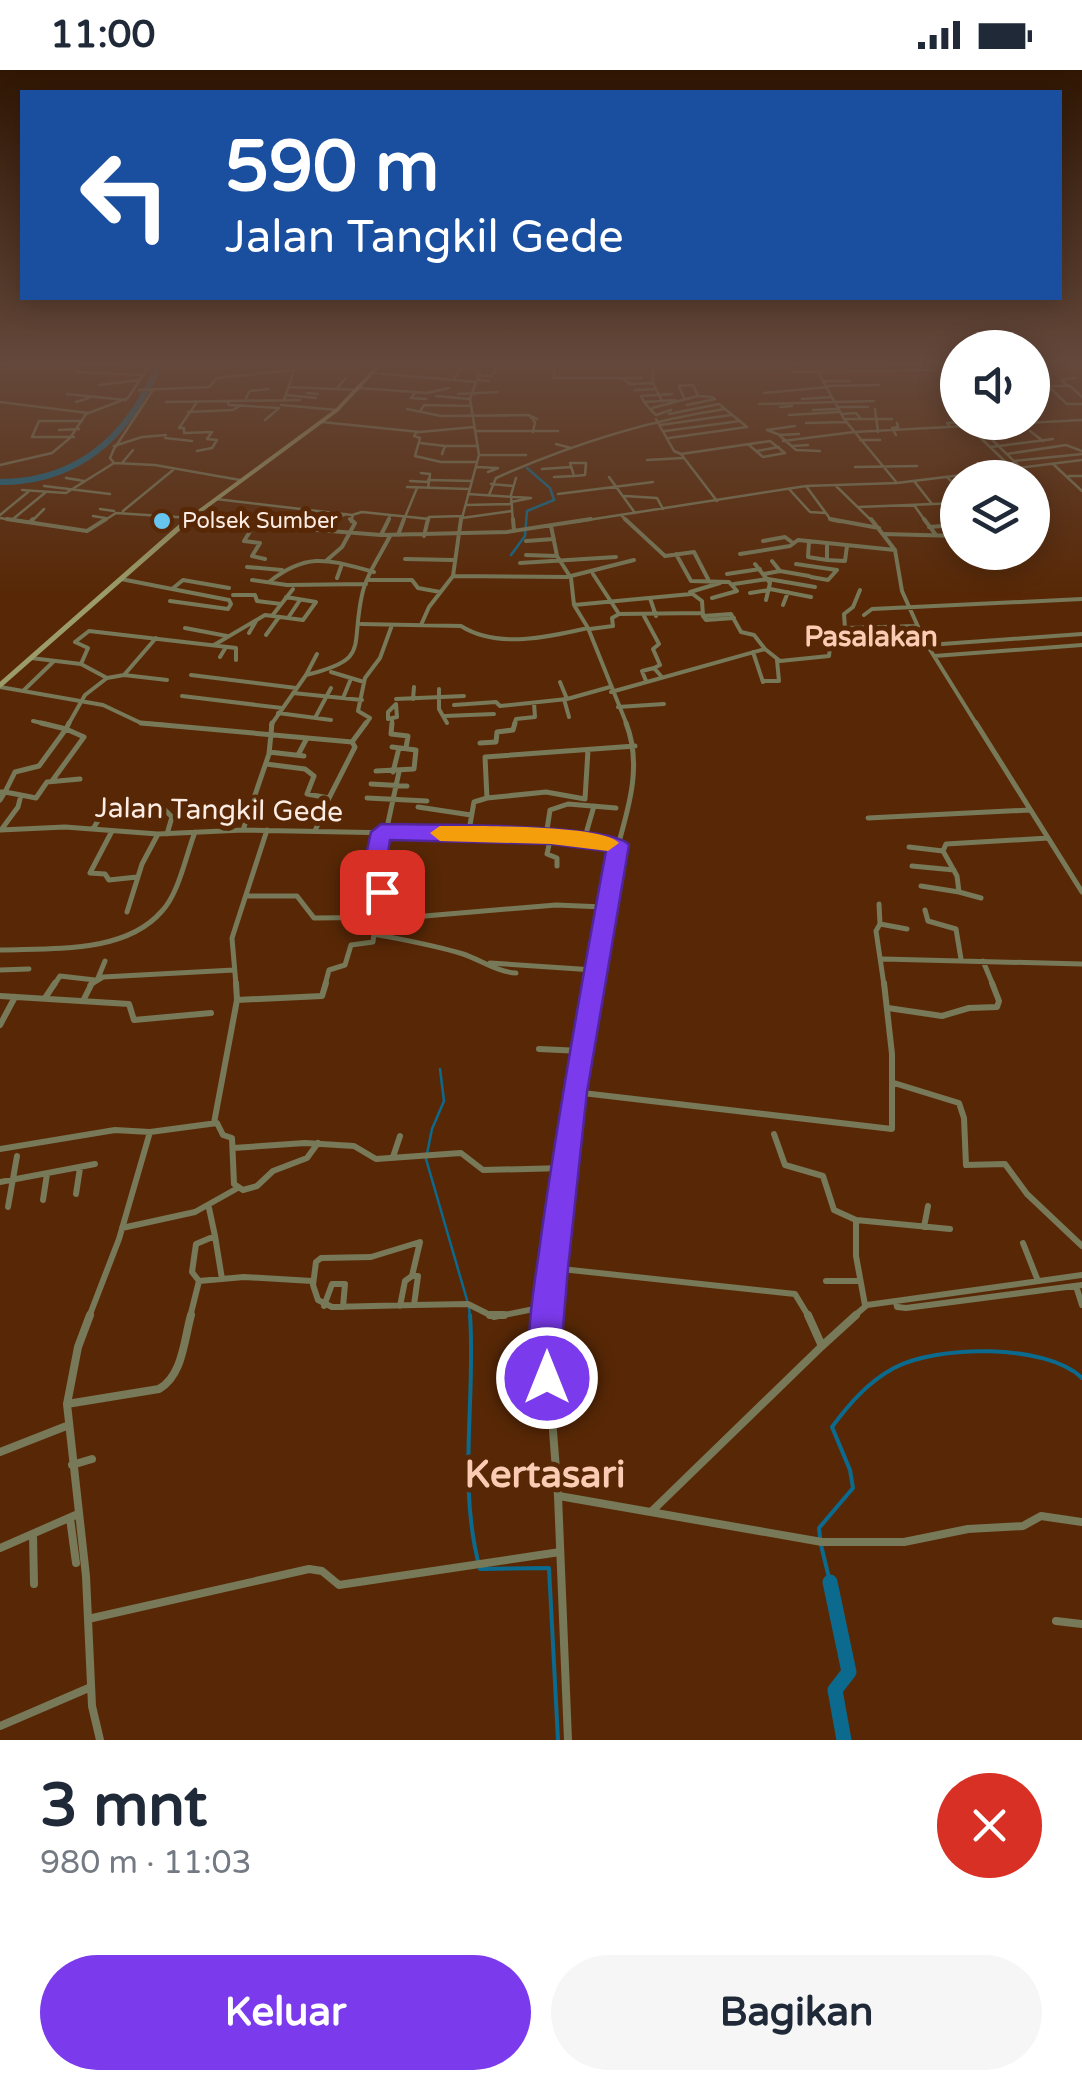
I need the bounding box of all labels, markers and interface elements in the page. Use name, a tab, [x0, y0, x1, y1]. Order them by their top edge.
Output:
text: 11:00	[50, 12, 155, 58]
text: 590 m	[225, 126, 439, 210]
icon: left	[60, 130, 190, 260]
text: Jalan Tangkil Gede	[225, 211, 624, 265]
map controls	[940, 330, 1050, 570]
button: sound	[940, 330, 1050, 440]
button: layers	[940, 460, 1050, 570]
place label: Polsek Sumber	[182, 508, 338, 534]
marker: Polsek Sumber	[151, 510, 173, 532]
district label: Pasalakan	[804, 620, 938, 654]
street label: Jalan Tangkil Gede	[95, 791, 343, 829]
pin	[340, 850, 425, 935]
icon: arrive	[355, 865, 410, 920]
position arrow	[495, 1326, 599, 1430]
district label: Kertasari	[464, 1452, 626, 1498]
text: 3 mnt	[40, 1770, 207, 1842]
button: close	[937, 1773, 1042, 1878]
text: 980 m · 11:03	[40, 1844, 252, 1882]
button: Keluar	[40, 1955, 531, 2070]
button: Bagikan	[551, 1955, 1042, 2070]

